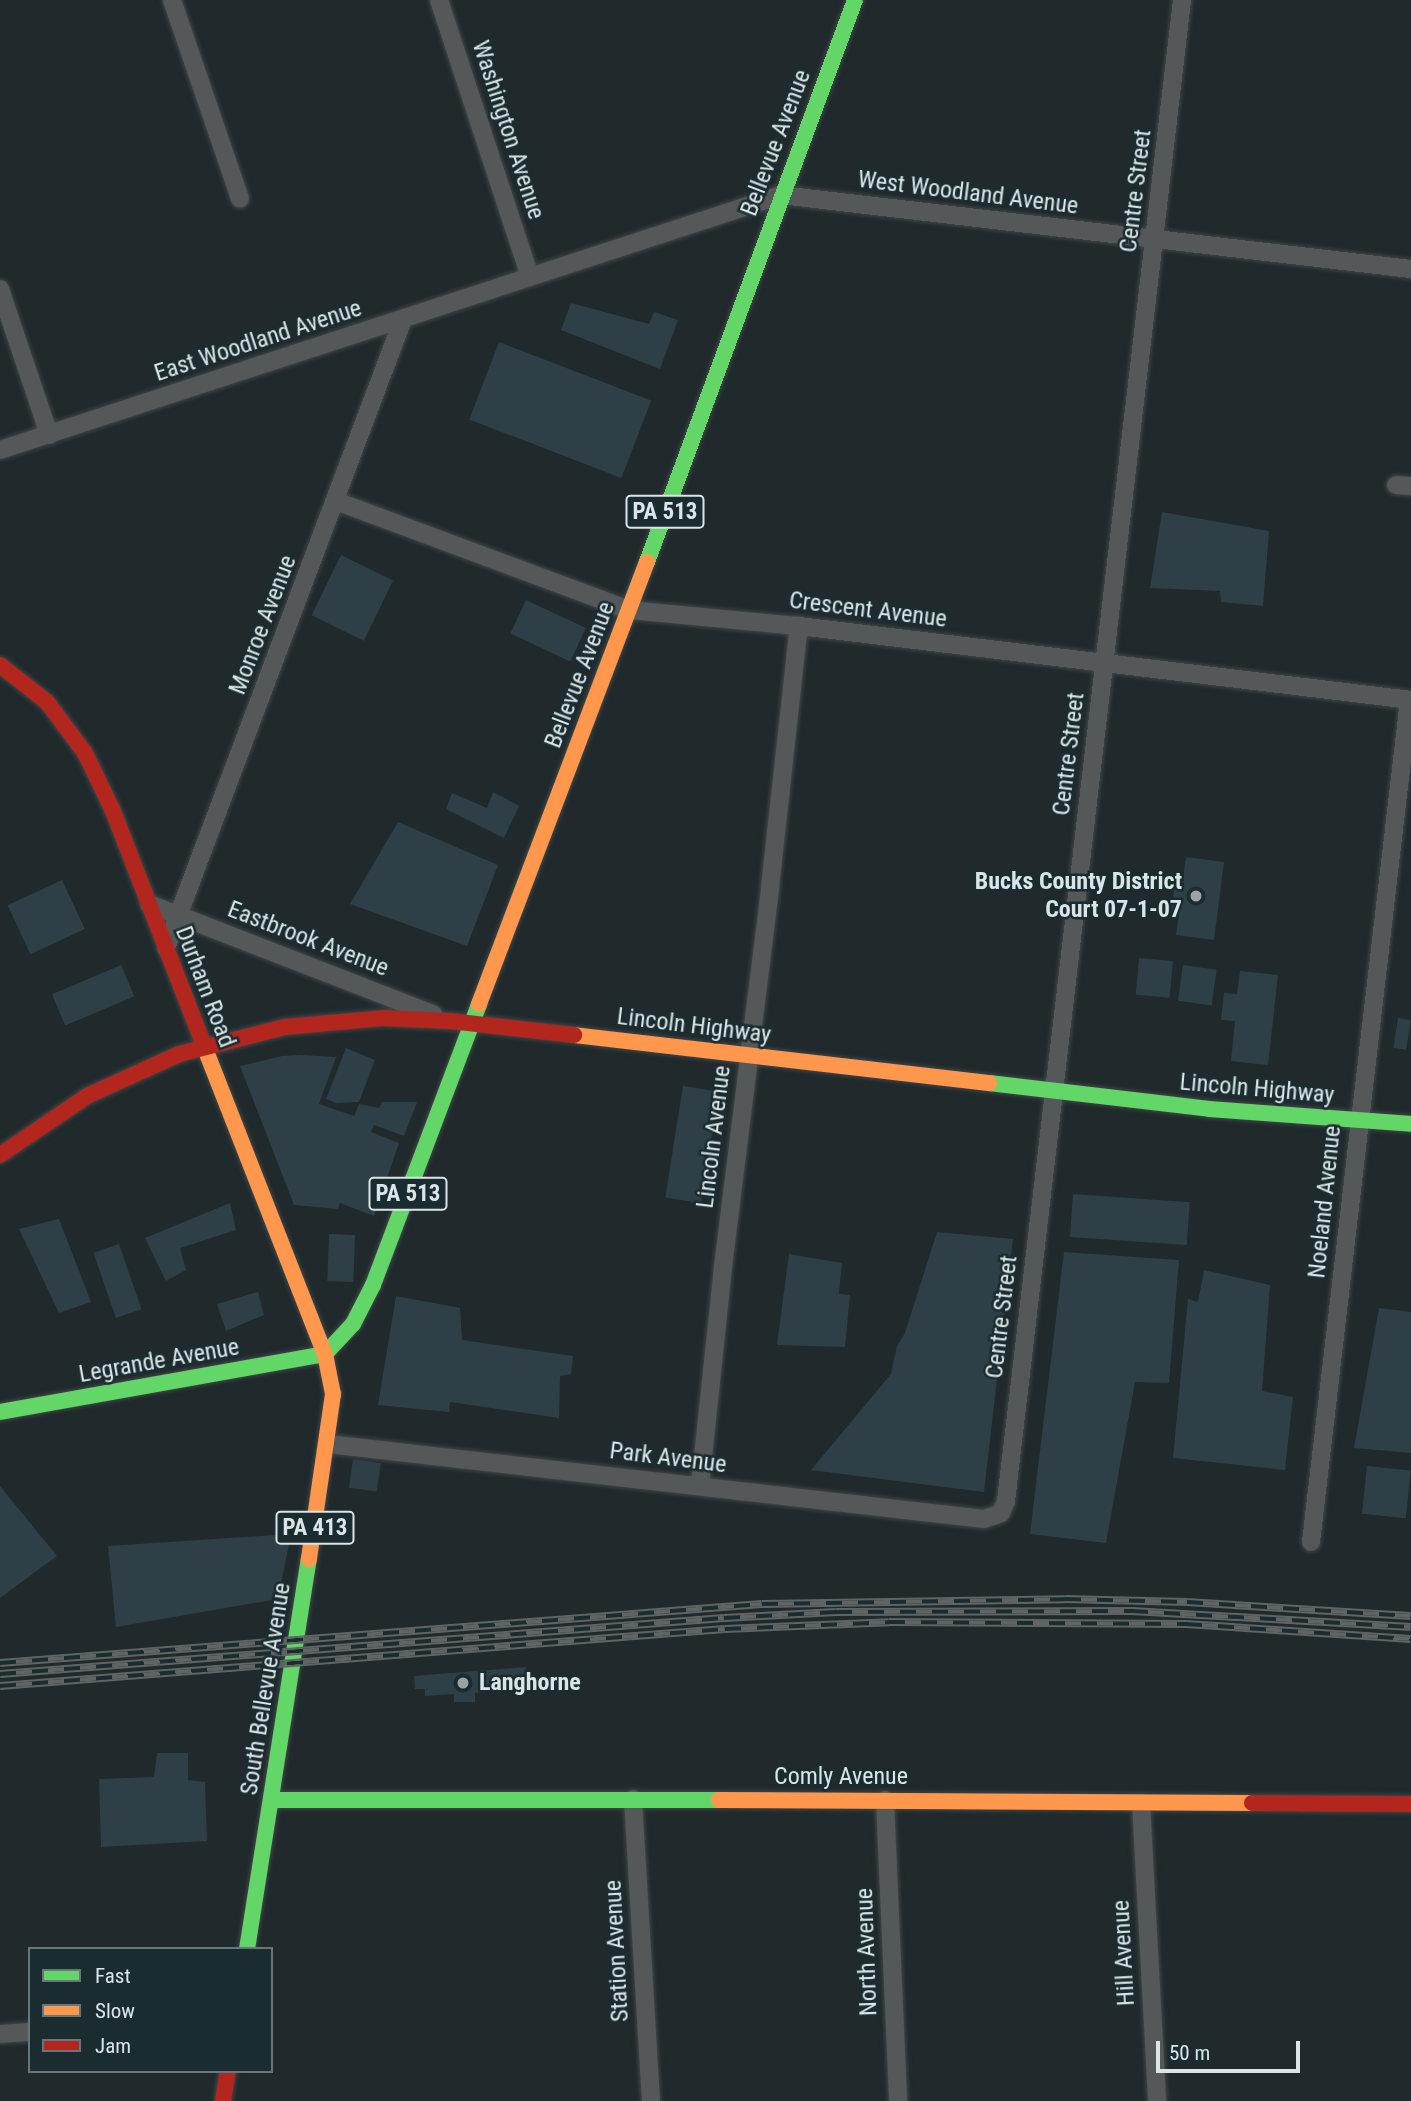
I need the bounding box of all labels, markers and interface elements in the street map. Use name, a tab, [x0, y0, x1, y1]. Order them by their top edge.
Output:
street label: Washington Avenue	[466, 37, 550, 223]
street label: Bellevue Avenue	[735, 66, 817, 220]
street label: Centre Street	[1114, 128, 1158, 254]
street label: West Woodland Avenue	[856, 165, 1080, 221]
street label: East Woodland Avenue	[151, 294, 365, 388]
road number: PA 513	[625, 492, 705, 532]
street label: Monroe Avenue	[223, 551, 303, 699]
street label: Crescent Avenue	[788, 586, 948, 634]
street label: Bellevue Avenue	[539, 598, 621, 752]
street label: Centre Street	[1047, 691, 1091, 817]
place label: Bucks County District Court 07-1-07	[975, 868, 1182, 924]
marker: Bucks County District Court 07-1-07	[1188, 888, 1204, 904]
street label: Eastbrook Avenue	[224, 895, 392, 983]
street label: Durham Road	[169, 922, 241, 1052]
street label: Lincoln Highway	[615, 1002, 773, 1050]
street label: Lincoln Avenue	[691, 1064, 737, 1210]
street label: Lincoln Highway	[1179, 1068, 1335, 1110]
street label: Noeland Avenue	[1303, 1124, 1347, 1280]
road number: PA 513	[368, 1175, 448, 1214]
street label: Centre Street	[980, 1254, 1024, 1380]
street label: Legrande Avenue	[77, 1333, 241, 1389]
street label: Park Avenue	[608, 1437, 728, 1479]
road number: PA 413	[275, 1508, 355, 1548]
street label: South Bellevue Avenue	[235, 1581, 297, 1797]
place label: Langhorne	[479, 1669, 581, 1697]
marker: Langhorne	[453, 1673, 473, 1693]
street label: Comly Avenue	[774, 1763, 908, 1791]
street label: Station Avenue	[599, 1879, 635, 2023]
street label: North Avenue	[850, 1887, 884, 2017]
street label: Hill Avenue	[1107, 1899, 1141, 2007]
legend	[28, 1947, 273, 2073]
text: Fast	[95, 1964, 131, 1988]
text: Slow	[95, 1999, 135, 2023]
scale bar	[1159, 2028, 1302, 2072]
text: Jam	[95, 2034, 131, 2058]
text: 50 m	[1169, 2041, 1210, 2065]

